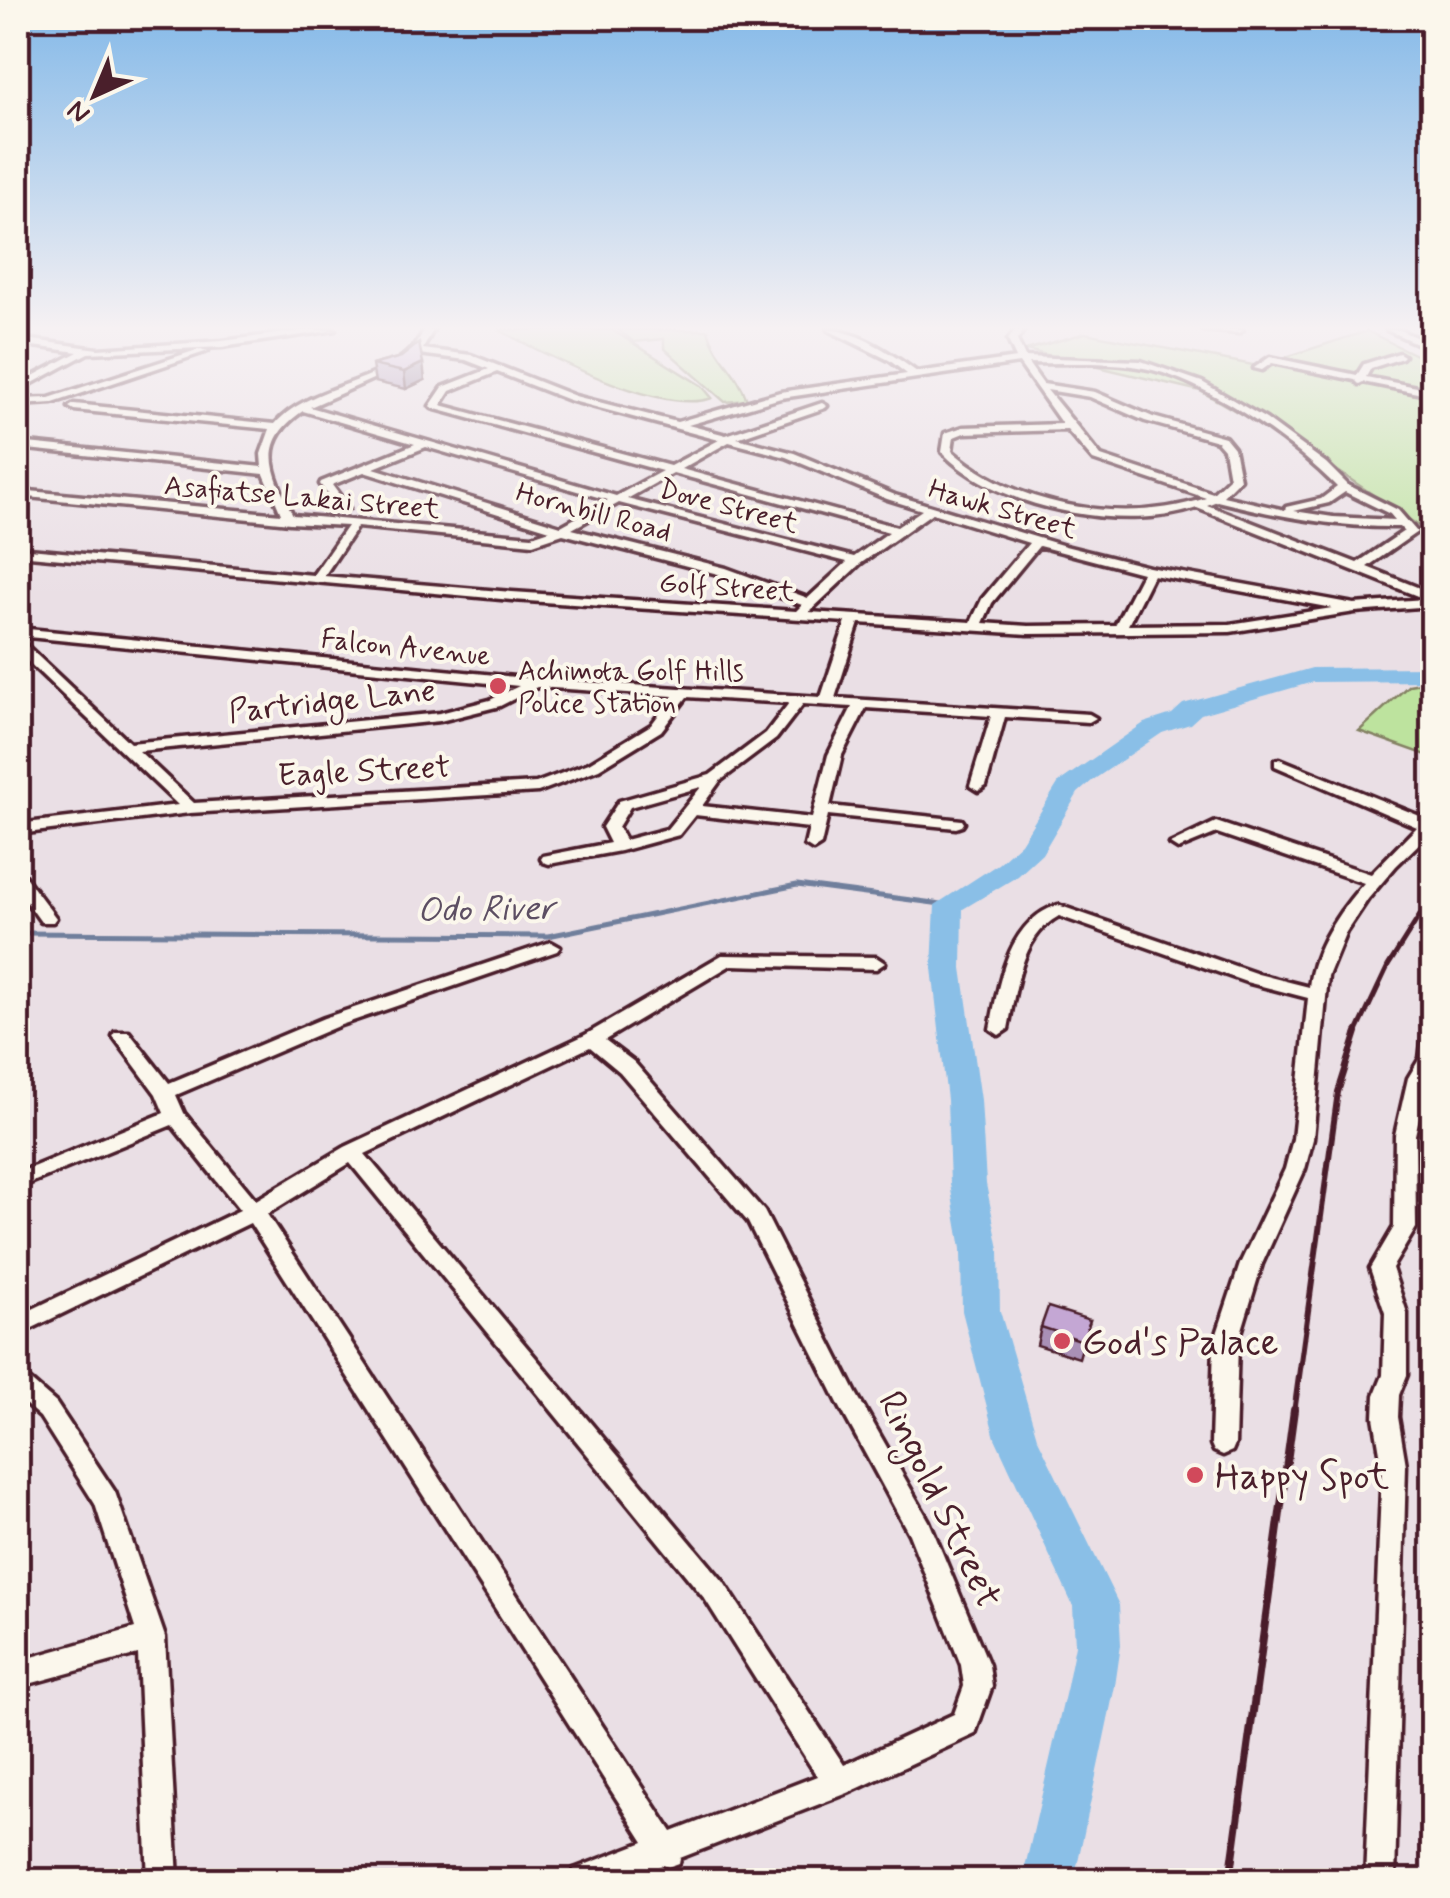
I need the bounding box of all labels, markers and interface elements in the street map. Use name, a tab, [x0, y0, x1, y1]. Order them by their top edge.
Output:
north arrow	[45, 45, 145, 145]
text: N	[60, 91, 99, 131]
street label: Asafiatse Lakai Street	[162, 468, 442, 529]
street label: Dove Street	[655, 471, 803, 544]
street label: Hawk Street	[924, 472, 1081, 549]
street label: Hornbill Road	[512, 475, 675, 552]
street label: Golf Street	[658, 565, 796, 612]
street label: Falcon Avenue	[319, 621, 492, 676]
place label: Achimota Golf Hills Police Station	[518, 654, 744, 723]
street label: Partridge Lane	[227, 670, 438, 736]
marker: Achimota Golf Hills Police Station	[487, 675, 509, 697]
street label: Eagle Street	[277, 746, 452, 797]
water label: Odo River	[417, 886, 558, 934]
place label: God's Palace	[1082, 1319, 1279, 1368]
marker: God's Palace	[1051, 1330, 1073, 1352]
street label: Ringold Street	[861, 1383, 1012, 1618]
place label: Happy Spot	[1215, 1453, 1389, 1502]
marker: Happy Spot	[1184, 1464, 1206, 1486]

